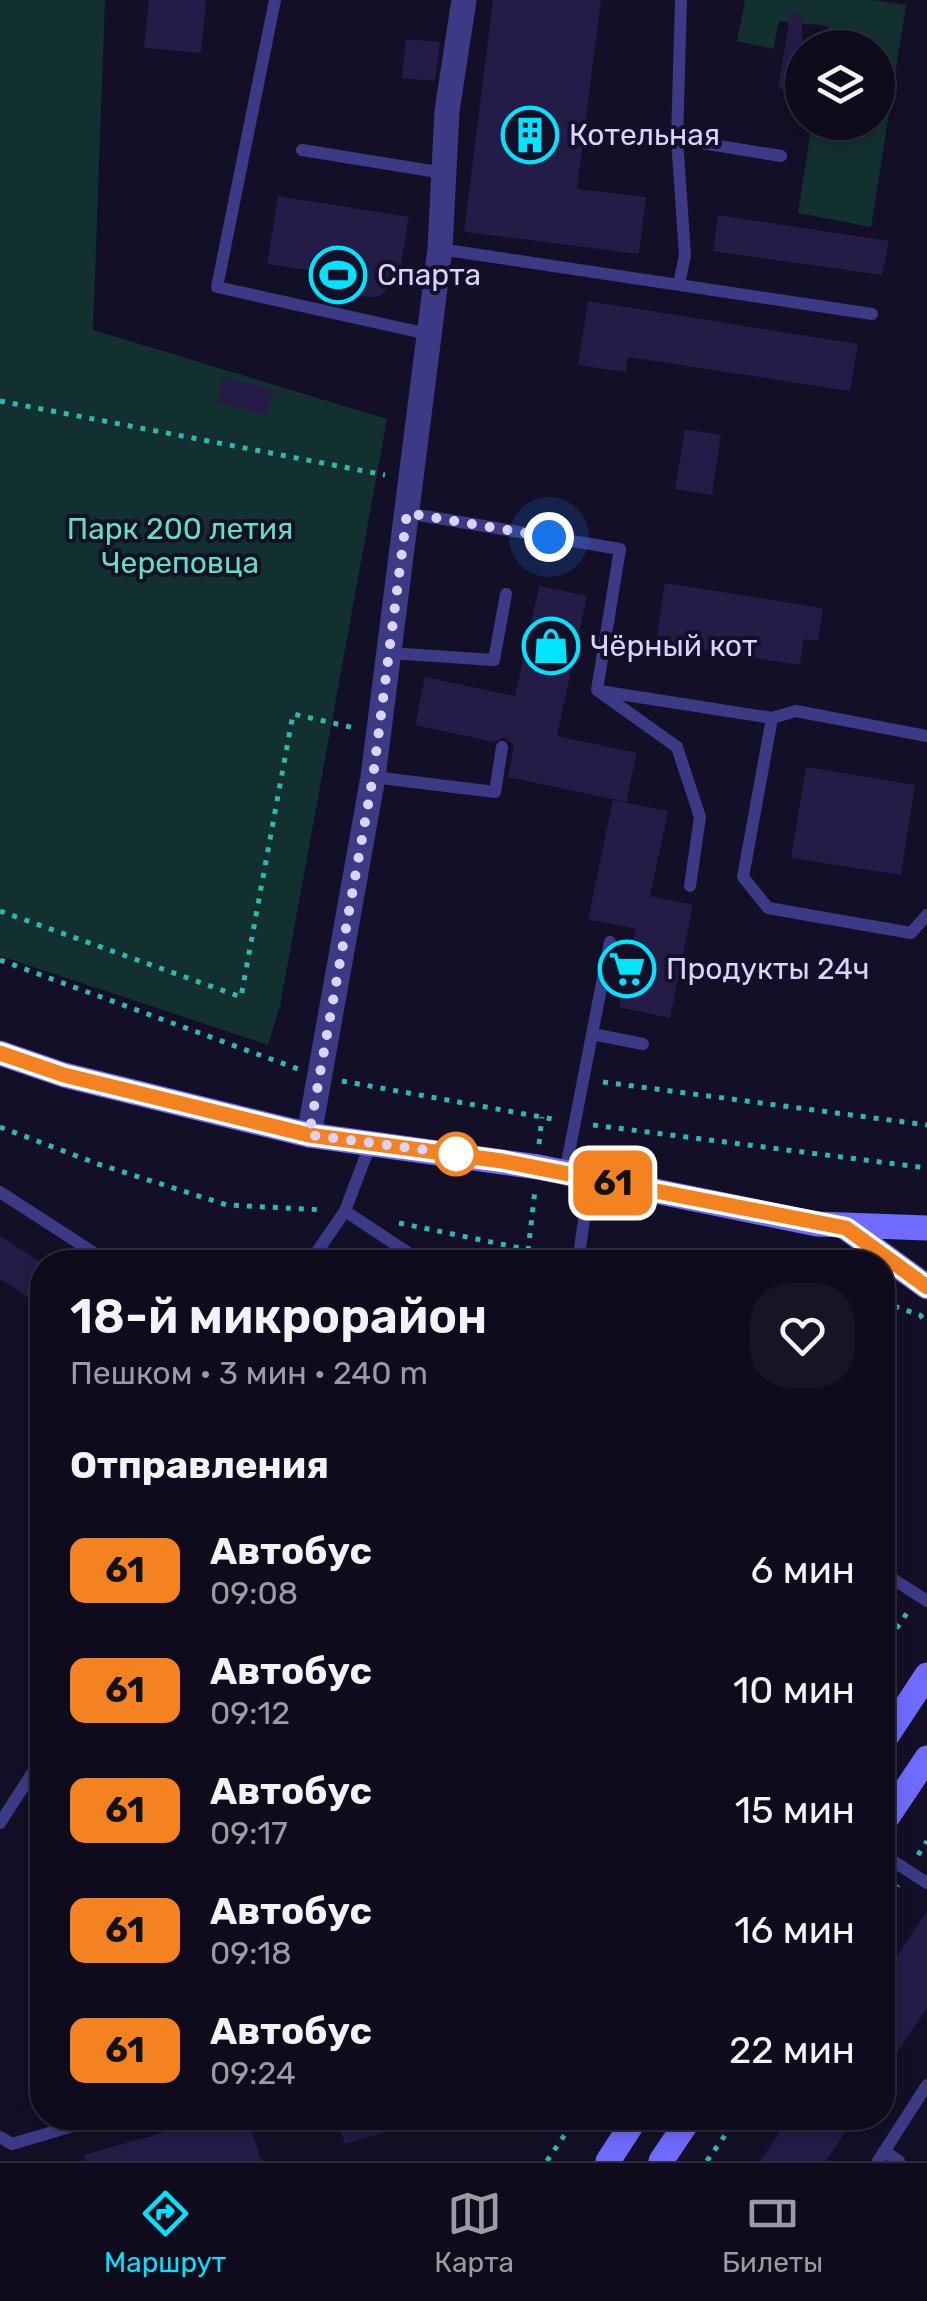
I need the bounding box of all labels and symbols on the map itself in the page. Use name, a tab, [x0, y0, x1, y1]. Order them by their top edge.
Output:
building icon: Котельная	[500, 105, 560, 165]
place label: Котельная	[569, 117, 720, 153]
sports icon: Спарта	[308, 245, 368, 305]
place label: Спарта	[377, 257, 481, 293]
park label: Парк 200 летия Череповца	[67, 511, 293, 581]
your location	[524, 512, 574, 562]
shop icon: Чёрный кот	[521, 616, 581, 676]
place label: Чёрный кот	[590, 628, 757, 664]
supermarket icon: Продукты 24ч	[597, 939, 657, 999]
place label: Продукты 24ч	[666, 951, 869, 987]
unlabelled marker	[435, 1133, 477, 1175]
line badge: 61	[568, 1150, 658, 1216]

